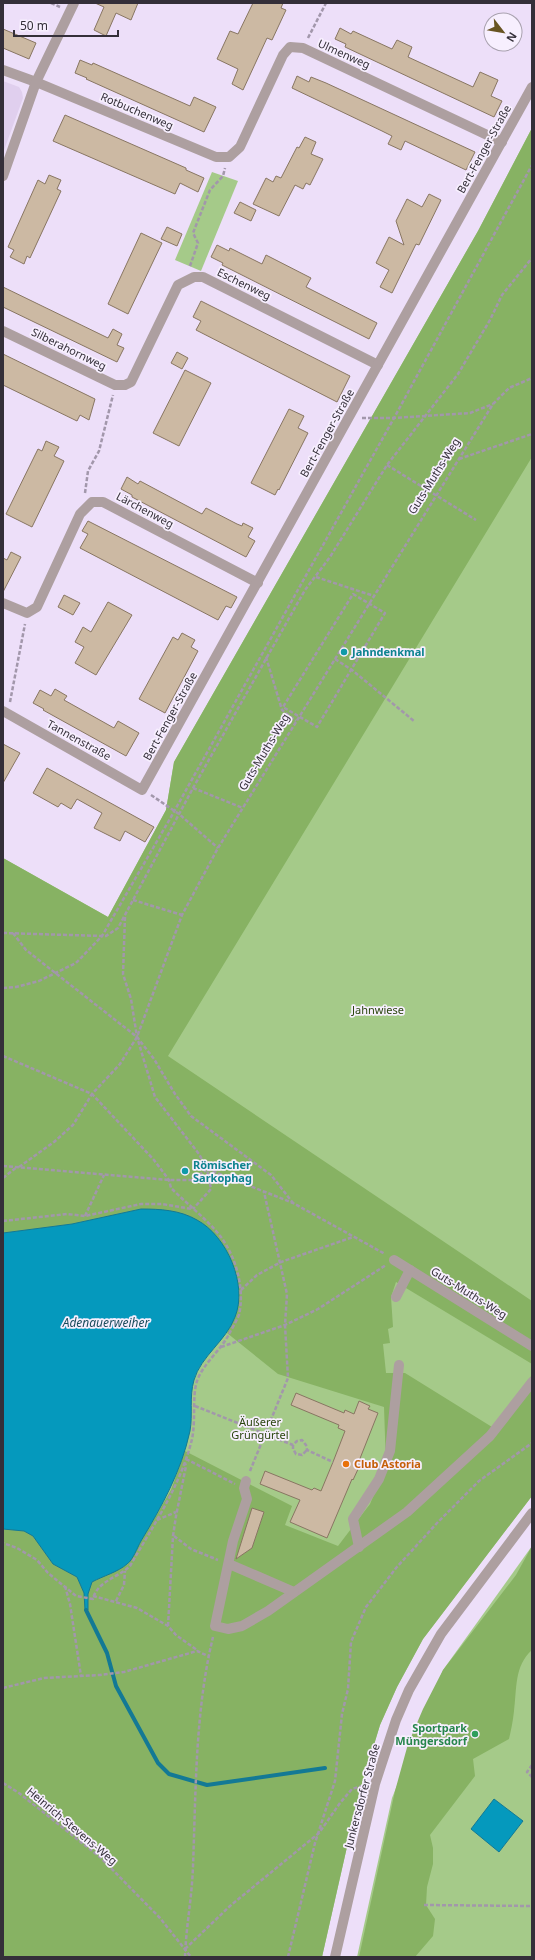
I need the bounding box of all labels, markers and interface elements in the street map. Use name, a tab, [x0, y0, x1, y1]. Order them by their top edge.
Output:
scale bar	[14, 12, 118, 38]
north arrow	[483, 12, 523, 52]
text: 50 m	[20, 17, 48, 34]
text: N	[503, 30, 521, 45]
street label: Ulmenweg	[316, 35, 373, 72]
street label: Rotbuchenweg	[98, 88, 176, 133]
street label: Bert-Fenger-Straße	[453, 102, 514, 196]
street label: Eschenweg	[215, 264, 274, 303]
street label: Silberahornweg	[29, 324, 109, 373]
street label: Bert-Fenger-Straße	[296, 386, 357, 480]
street label: Guts-Muths-Weg	[404, 435, 463, 517]
street label: Lärchenweg	[114, 488, 177, 531]
place label: Jahndenkmal	[351, 644, 425, 659]
marker: Jahndenkmal	[339, 647, 349, 657]
street label: Bert-Fenger-Straße	[139, 669, 200, 763]
street label: Guts-Muths-Weg	[235, 711, 292, 793]
street label: Tannenstraße	[45, 716, 114, 763]
park label: Jahnwiese	[351, 1002, 404, 1017]
place label: Römischer Sarkophag	[193, 1157, 252, 1185]
marker: Römischer Sarkophag	[180, 1166, 190, 1176]
street label: Guts-Muths-Weg	[428, 1263, 510, 1322]
water label: Adenauerweiher	[62, 1314, 151, 1331]
park label: Äußerer Grüngürtel	[231, 1414, 289, 1442]
place label: Club Astoria	[354, 1456, 421, 1471]
marker: Club Astoria	[341, 1459, 351, 1469]
place label: Sportpark Müngersdorf	[395, 1720, 468, 1748]
marker: Sportpark Müngersdorf	[470, 1729, 480, 1739]
street label: Junkersdorfer Straße	[340, 1742, 383, 1851]
street label: Heinrich-Stevens-Weg	[24, 1783, 121, 1868]

